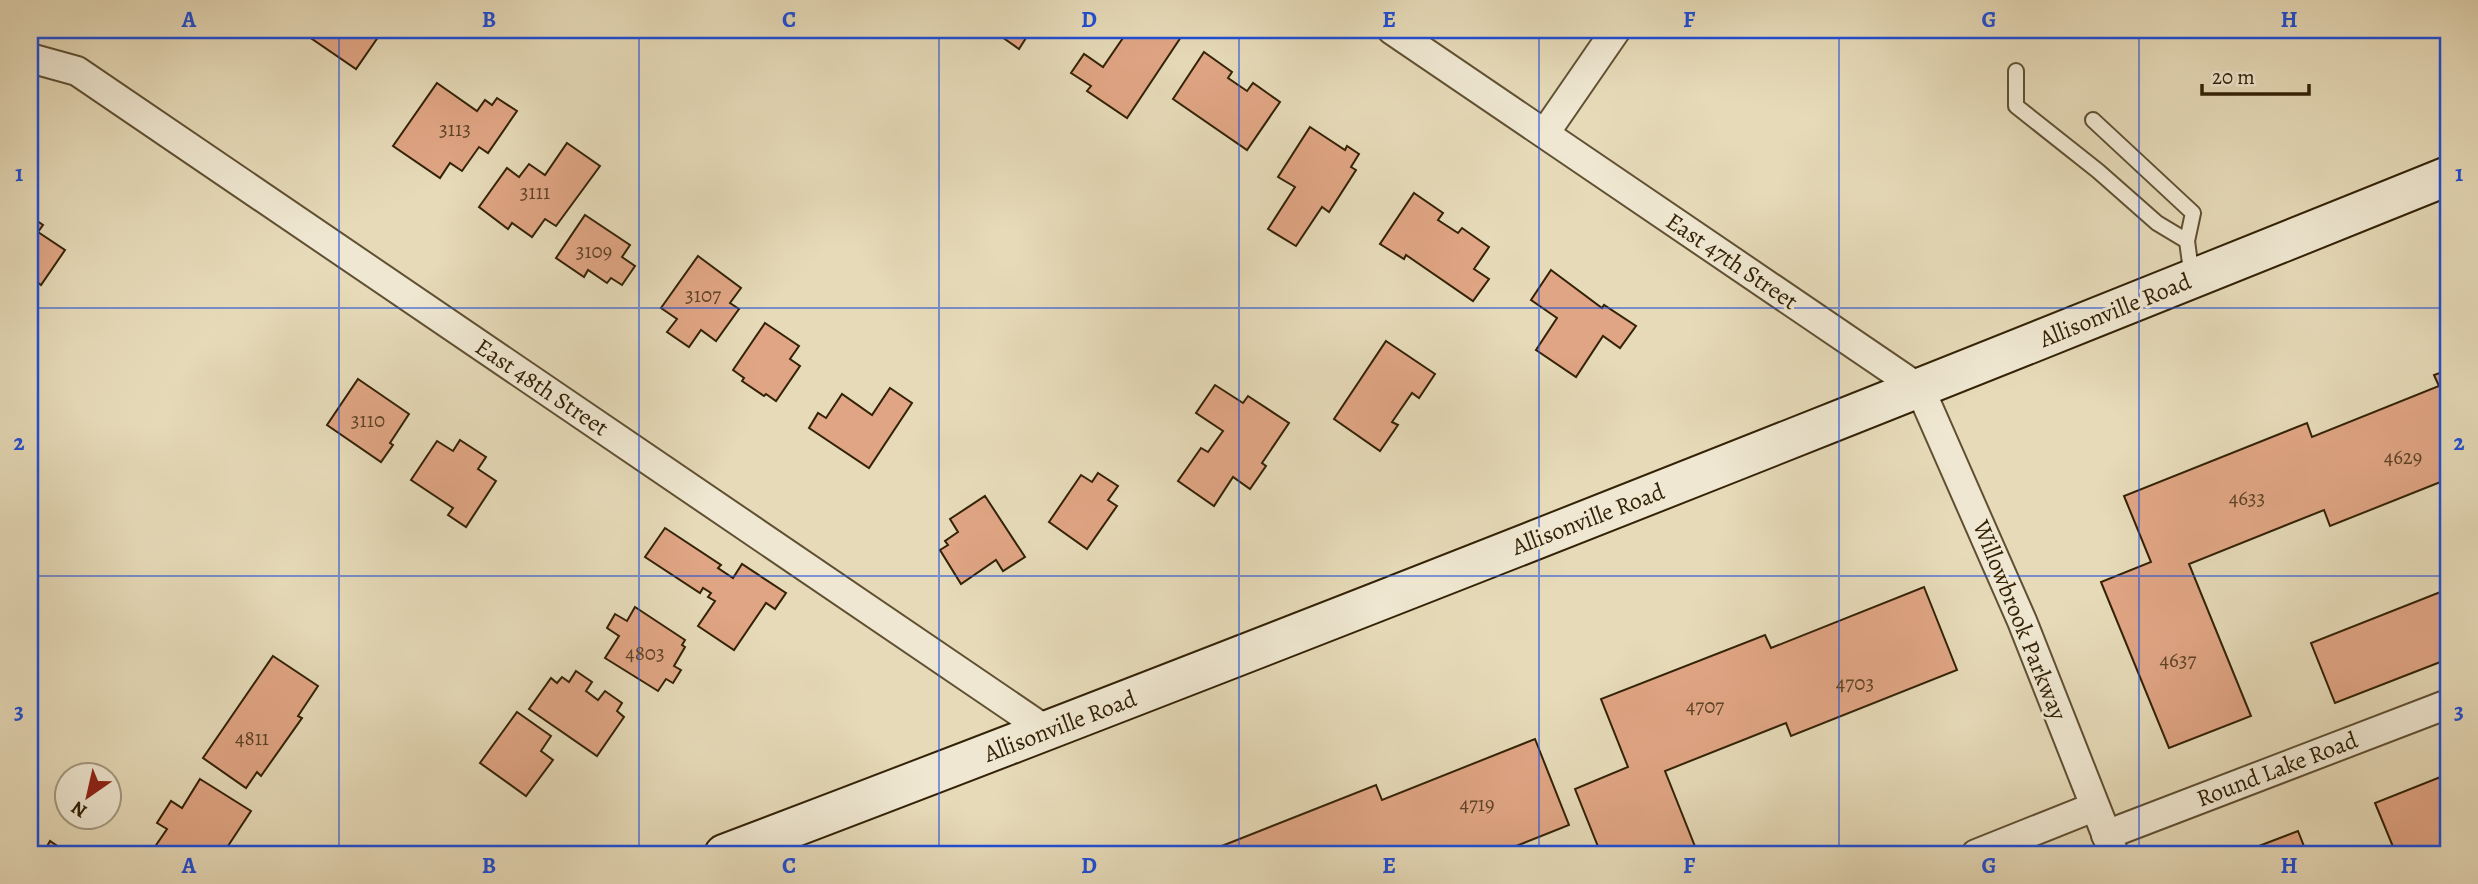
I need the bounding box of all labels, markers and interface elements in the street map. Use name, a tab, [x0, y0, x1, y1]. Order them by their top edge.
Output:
text: A	[181, 4, 197, 35]
text: B	[482, 4, 496, 35]
text: C	[782, 4, 796, 35]
text: D	[1081, 4, 1097, 35]
text: E	[1382, 4, 1396, 35]
text: F	[1683, 4, 1696, 35]
text: G	[1981, 4, 1997, 35]
text: H	[2280, 4, 2298, 35]
scale bar	[2202, 52, 2308, 96]
text: 20 m	[2212, 63, 2255, 91]
house number: 3113	[439, 115, 471, 143]
text: 1	[15, 158, 23, 189]
text: 1	[2455, 158, 2463, 189]
house number: 3111	[520, 178, 550, 206]
street label: East 47th Street	[1660, 205, 1804, 317]
house number: 3109	[576, 237, 612, 265]
street label: Allisonville Road	[2033, 265, 2196, 355]
house number: 3107	[685, 281, 721, 309]
street label: East 48th Street	[469, 331, 615, 443]
house number: 3110	[351, 406, 385, 434]
text: 2	[13, 427, 25, 458]
text: 2	[2453, 427, 2465, 458]
house number: 4629	[2384, 443, 2422, 471]
street label: Allisonville Road	[1506, 475, 1669, 563]
house number: 4633	[2229, 484, 2265, 512]
street label: Willowbrook Parkway	[1965, 514, 2075, 725]
house number: 4803	[625, 639, 665, 667]
house number: 4637	[2160, 646, 2197, 674]
house number: 4703	[1836, 669, 1874, 697]
street label: Allisonville Road	[978, 682, 1141, 770]
house number: 4707	[1686, 692, 1724, 720]
text: 3	[14, 696, 24, 727]
text: 3	[2454, 696, 2464, 727]
house number: 4811	[235, 724, 269, 752]
street label: Round Lake Road	[2192, 724, 2362, 814]
north arrow	[52, 762, 122, 832]
house number: 4719	[1459, 790, 1495, 818]
text: N	[66, 795, 92, 824]
text: A	[181, 850, 197, 881]
text: B	[482, 850, 496, 881]
text: C	[782, 850, 796, 881]
text: D	[1081, 850, 1097, 881]
text: E	[1382, 850, 1396, 881]
text: F	[1683, 850, 1696, 881]
text: G	[1981, 850, 1997, 881]
text: H	[2280, 850, 2298, 881]

